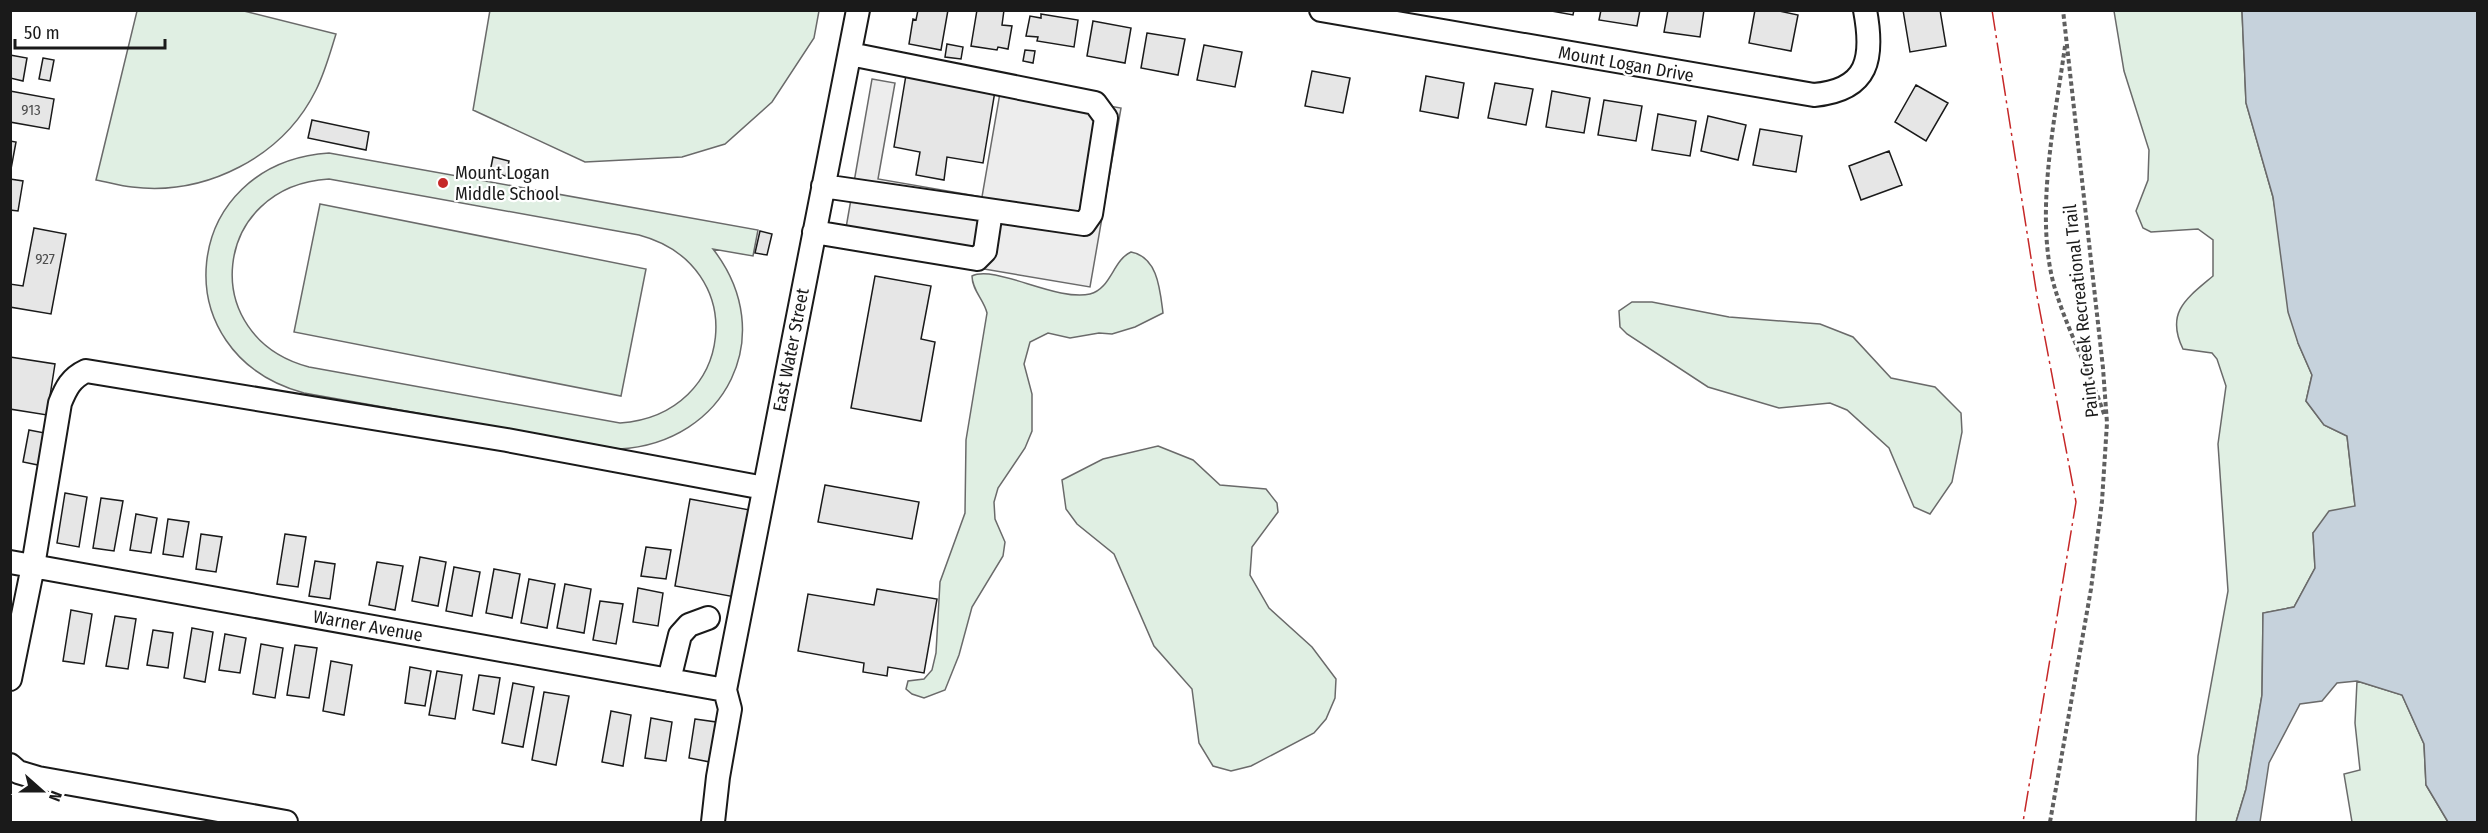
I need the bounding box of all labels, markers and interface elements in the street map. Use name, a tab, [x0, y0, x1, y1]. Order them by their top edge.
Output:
scale bar	[15, 12, 165, 50]
text: 50 m	[24, 22, 60, 44]
street label: Mount Logan Drive	[1557, 41, 1696, 87]
house number: 913	[21, 101, 41, 119]
place label: Mount Logan Middle School	[455, 162, 559, 205]
marker: Mount Logan Middle School	[436, 176, 450, 190]
street label: Paint Creek Recreational Trail	[2059, 203, 2103, 419]
house number: 927	[35, 250, 55, 268]
street label: East Water Street	[768, 286, 814, 414]
street label: Warner Avenue	[311, 606, 425, 646]
north arrow	[12, 761, 72, 821]
text: N	[45, 788, 66, 804]

